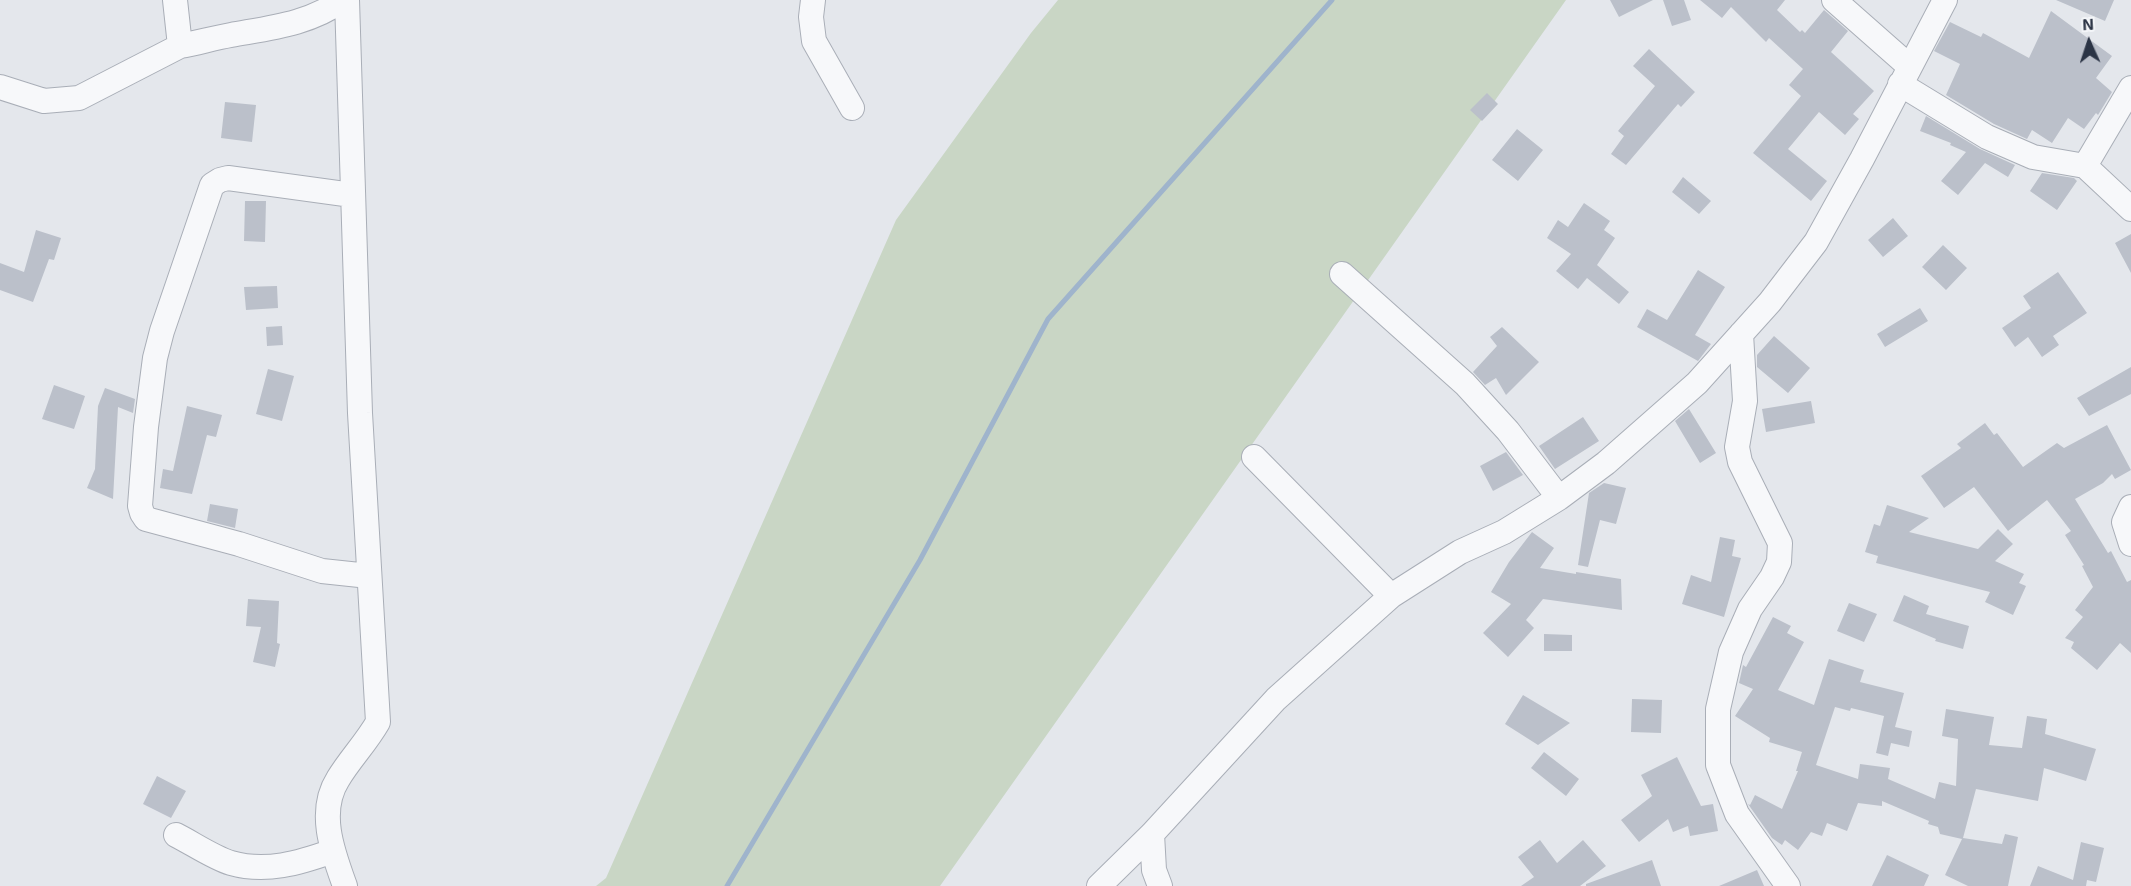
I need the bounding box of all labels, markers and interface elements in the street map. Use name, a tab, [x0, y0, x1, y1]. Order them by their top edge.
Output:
north arrow	[2059, 12, 2119, 72]
text: N	[2082, 14, 2094, 33]

